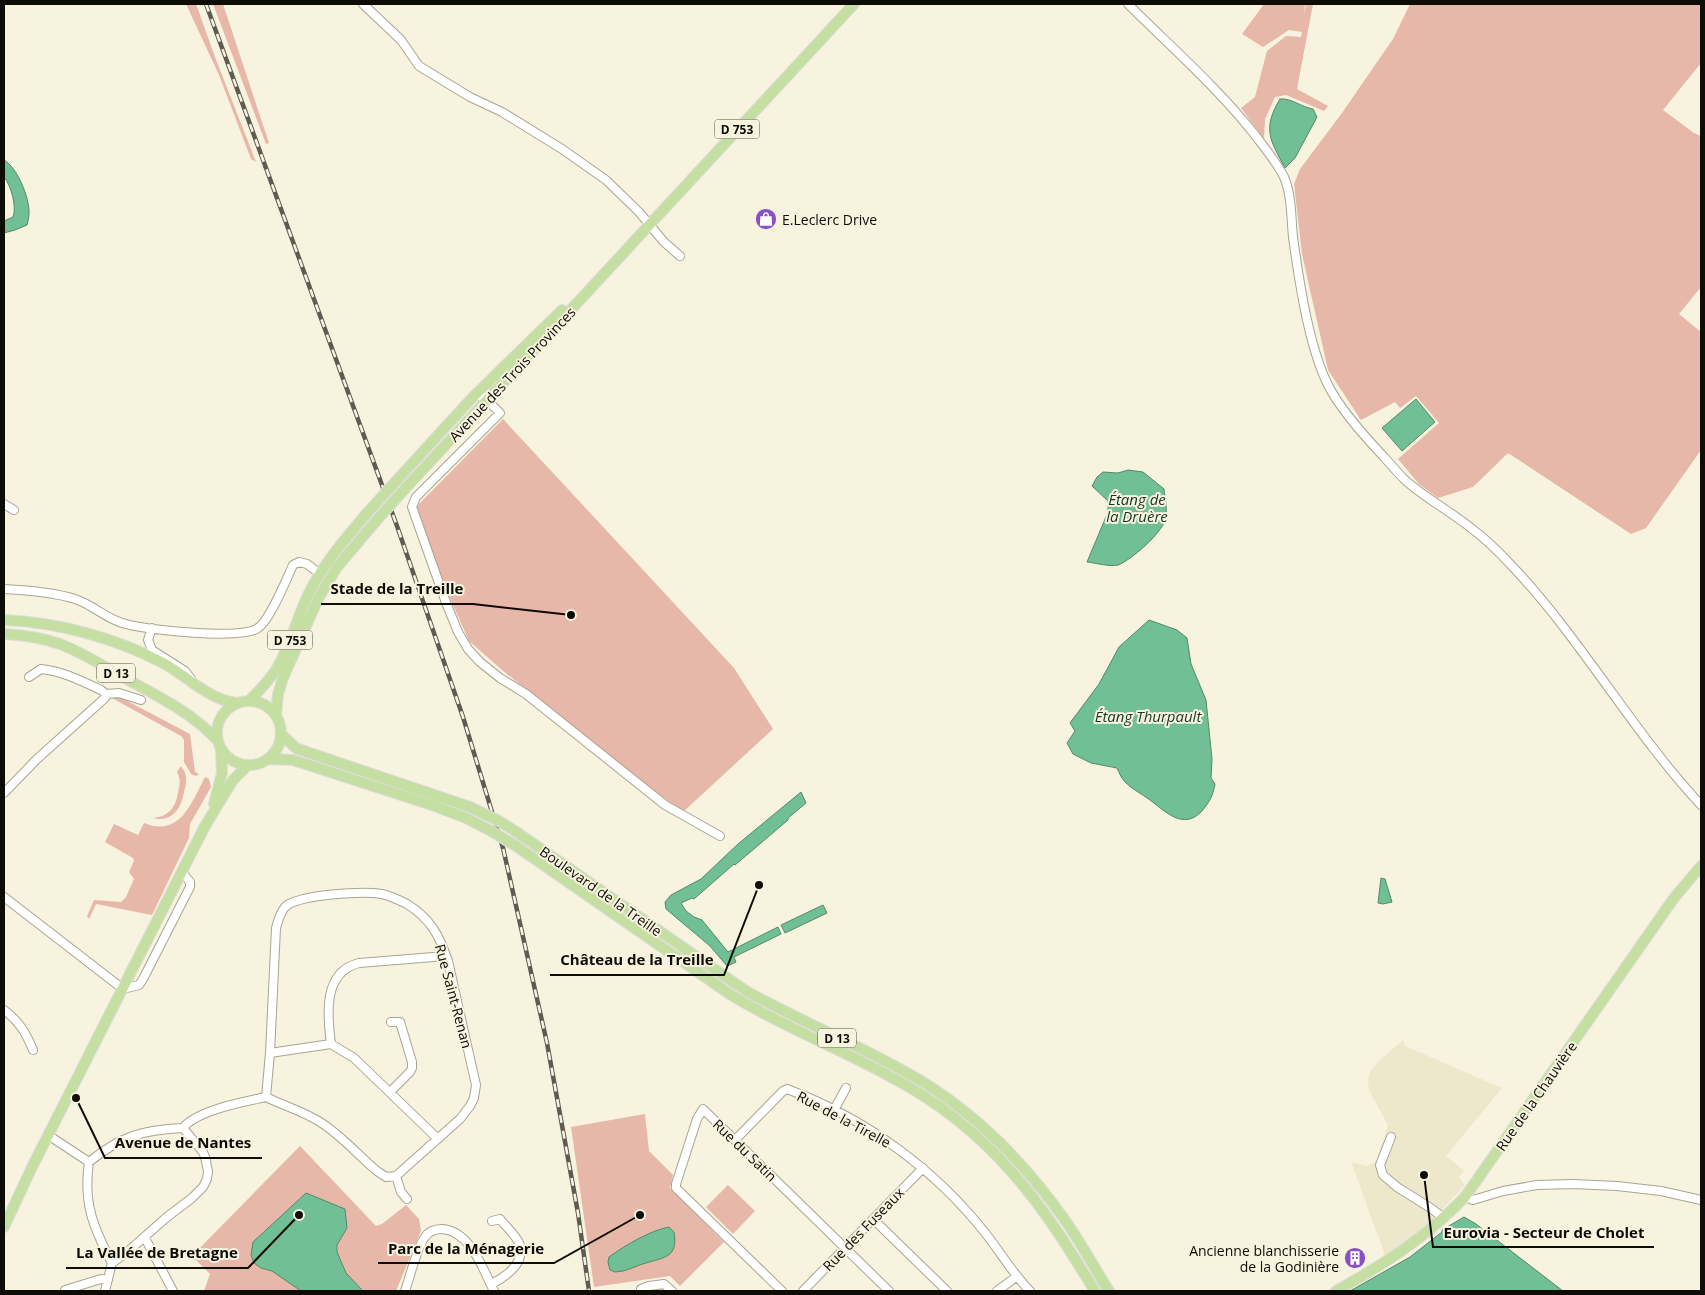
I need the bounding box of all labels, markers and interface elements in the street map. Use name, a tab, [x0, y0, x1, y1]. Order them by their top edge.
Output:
road number: D 753	[714, 120, 760, 138]
shop icon: E.Leclerc Drive	[754, 207, 778, 231]
place label: E.Leclerc Drive	[782, 210, 877, 229]
street label: Avenue des Trois Provinces	[444, 302, 580, 445]
water label: Étang de la Druère	[1106, 489, 1168, 526]
callout: Stade de la Treille	[321, 574, 473, 604]
text: Stade de la Treille	[331, 578, 464, 598]
road number: D 753	[268, 630, 312, 650]
road number: D 13	[97, 664, 135, 682]
water label: Étang Thurpault	[1095, 706, 1202, 726]
street label: Boulevard de la Treille	[536, 842, 666, 940]
street label: Rue Saint-Renan	[431, 942, 477, 1050]
callout: Château de la Treille	[550, 945, 724, 975]
text: Château de la Treille	[560, 949, 714, 969]
road number: D 13	[818, 1028, 856, 1048]
street label: Rue de la Chauvière	[1491, 1037, 1581, 1154]
street label: Rue de la Tirelle	[794, 1086, 894, 1152]
street label: Rue du Satin	[709, 1115, 781, 1185]
callout: Avenue de Nantes	[105, 1128, 262, 1158]
text: Avenue de Nantes	[115, 1132, 251, 1152]
street label: Rue des Fuseaux	[818, 1183, 908, 1275]
callout: Eurovia - Secteur de Cholet	[1433, 1217, 1654, 1247]
text: Eurovia - Secteur de Cholet	[1444, 1222, 1645, 1242]
callout: Parc de la Ménagerie	[378, 1233, 554, 1263]
callout: La Vallée de Bretagne	[66, 1238, 248, 1268]
text: Parc de la Ménagerie	[388, 1238, 544, 1258]
place label: Ancienne blanchisserie de la Godinière	[1189, 1241, 1339, 1276]
text: La Vallée de Bretagne	[76, 1242, 238, 1262]
building icon: Ancienne blanchisserie de la Godinière	[1343, 1246, 1367, 1270]

